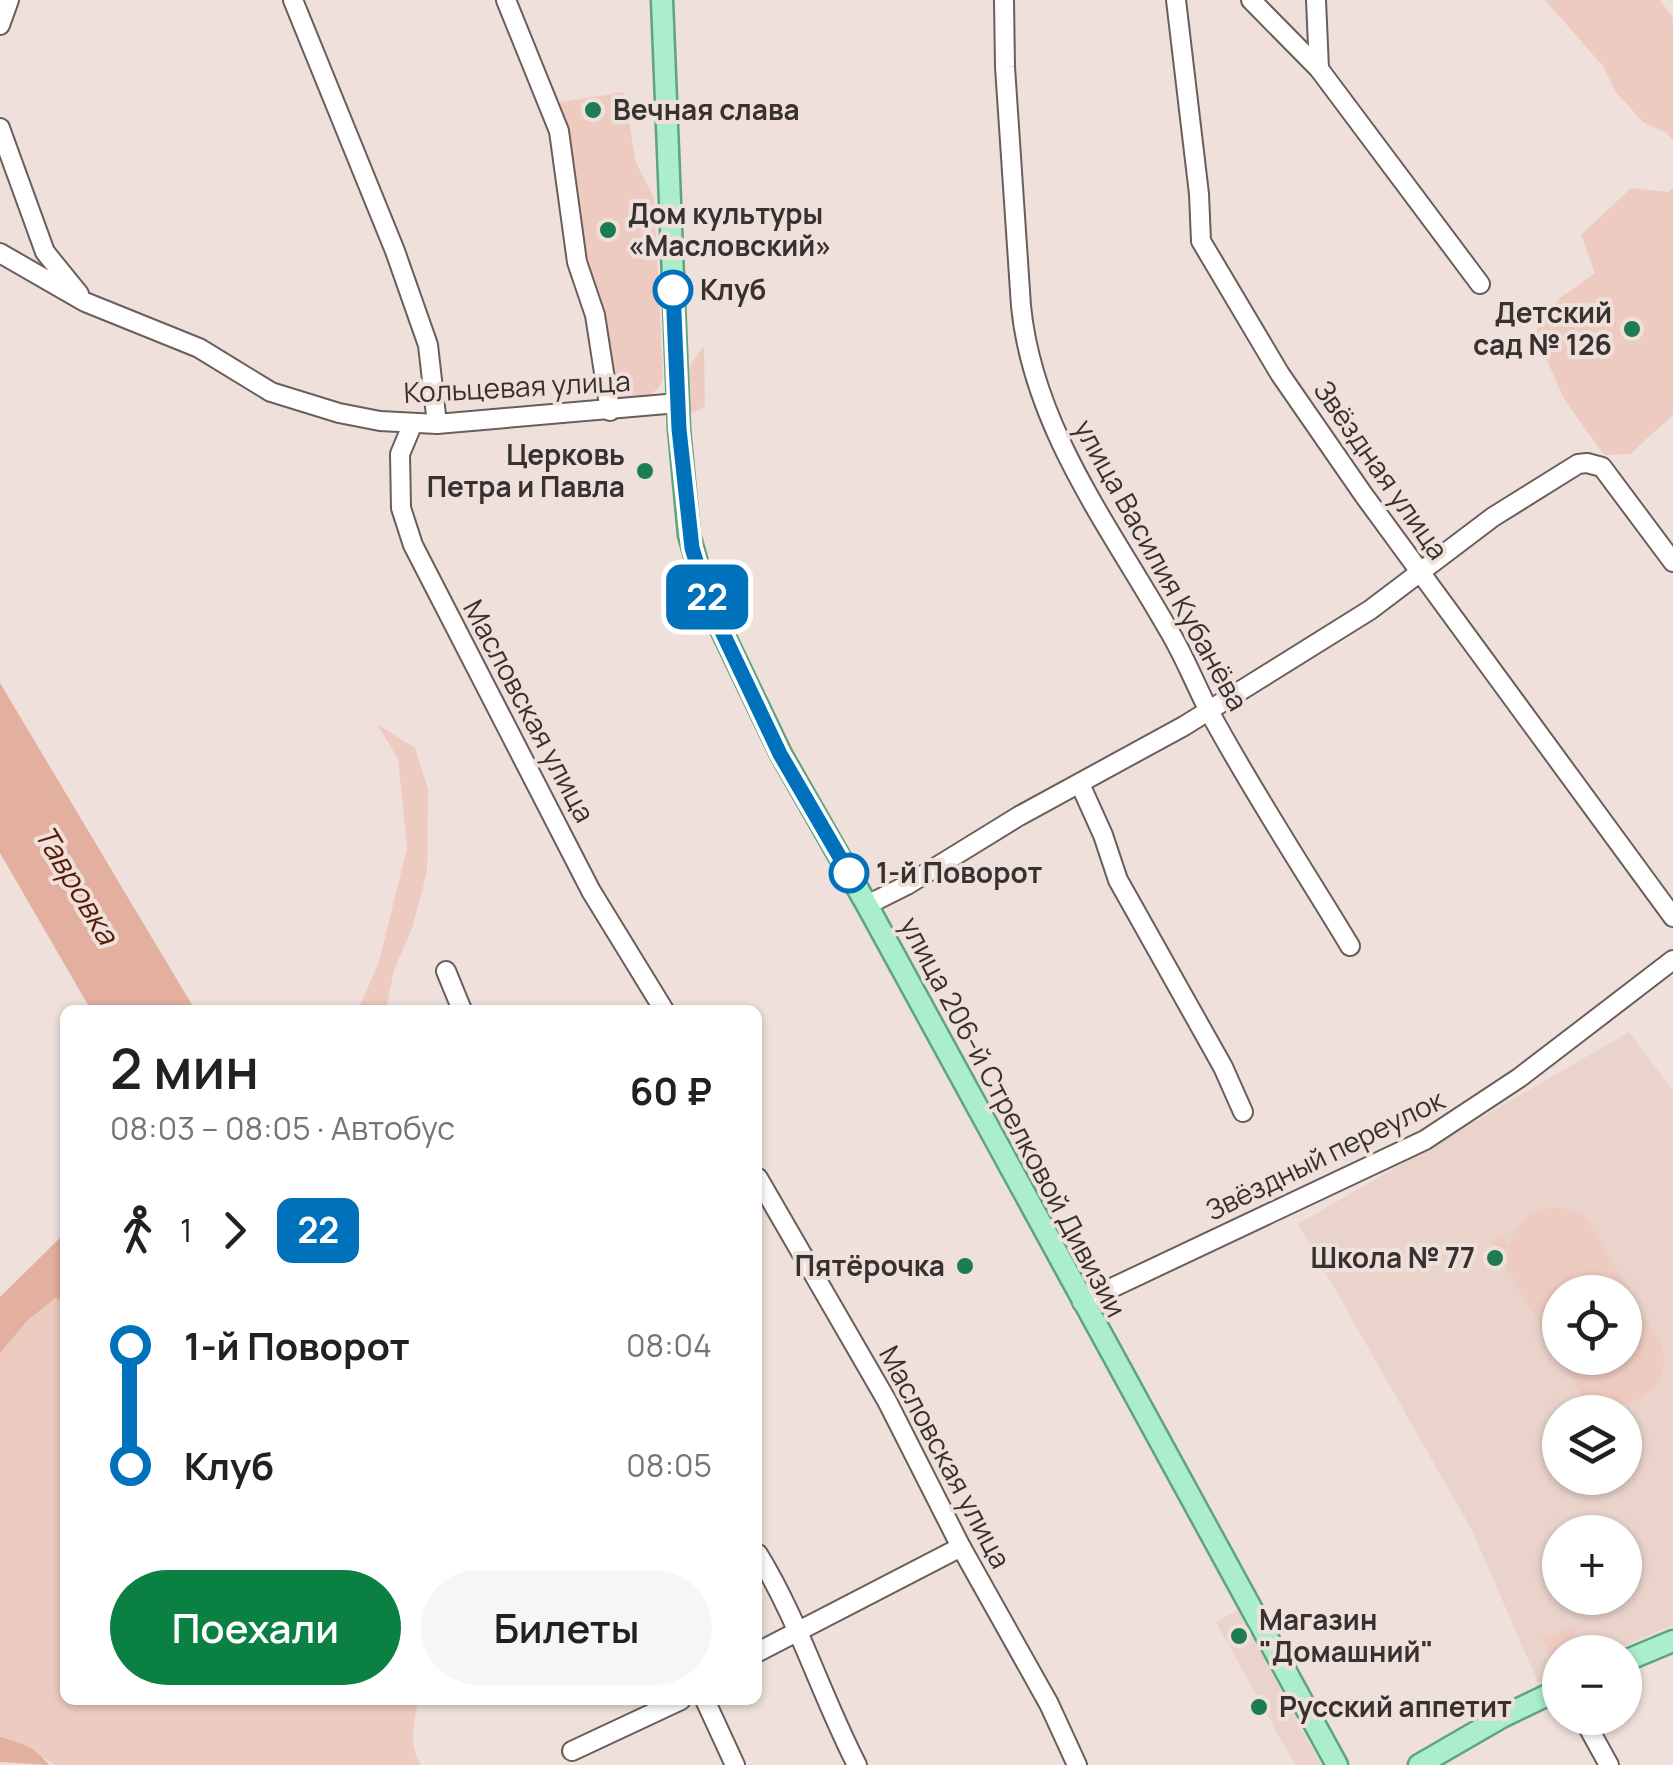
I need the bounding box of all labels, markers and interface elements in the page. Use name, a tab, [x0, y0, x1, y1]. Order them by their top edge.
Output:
place label: Вечная слава	[613, 90, 800, 128]
marker: Вечная слава	[582, 99, 604, 121]
place label: Дом культуры «Масловский»	[628, 194, 832, 264]
marker: Дом культуры «Масловский»	[597, 219, 619, 241]
place label: Клуб	[700, 270, 766, 308]
marker: Клуб	[654, 271, 692, 309]
place label: Детский сад № 126	[1473, 293, 1612, 363]
marker: Детский сад № 126	[1621, 318, 1643, 340]
street label: Кольцевая улица	[403, 361, 631, 411]
street label: Звёздная улица	[1306, 372, 1458, 567]
street label: улица Василия Кубанёва	[1066, 412, 1258, 717]
place label: Церковь Петра и Павла	[427, 435, 625, 505]
marker: Церковь Петра и Павла	[634, 460, 656, 482]
line badge: 22	[662, 564, 752, 630]
text: 22	[686, 573, 728, 621]
street label: Масловская улица	[455, 593, 605, 828]
water label: Тавровка	[26, 817, 129, 952]
place label: 1-й Поворот	[876, 853, 1042, 891]
marker: 1-й Поворот	[830, 854, 868, 892]
street label: улица 206-й Стрелковой Дивизии	[892, 910, 1136, 1323]
text: 2 мин	[110, 1030, 259, 1106]
text: 60 ₽	[630, 1064, 712, 1116]
street label: Звёздный переулок	[1199, 1079, 1451, 1228]
text: 08:03 – 08:05 · Автобус	[110, 1106, 455, 1150]
icon: walk	[110, 1203, 165, 1258]
icon: forward	[207, 1203, 262, 1258]
text: 22	[297, 1206, 339, 1254]
text: 1	[180, 1208, 192, 1252]
place label: Школа № 77	[1310, 1238, 1475, 1276]
place label: Пятёрочка	[795, 1246, 945, 1284]
marker: Школа № 77	[1484, 1247, 1506, 1269]
marker: Пятёрочка	[954, 1255, 976, 1277]
map controls	[1542, 1275, 1642, 1735]
button: locate	[1542, 1275, 1642, 1375]
text: 1-й Поворот	[184, 1319, 410, 1371]
text: 08:04	[626, 1323, 712, 1367]
street label: Масловская улица	[871, 1339, 1021, 1574]
button: layers	[1542, 1395, 1642, 1495]
text: Клуб	[184, 1439, 274, 1491]
text: 08:05	[626, 1443, 712, 1487]
button: +	[1542, 1515, 1642, 1615]
button: Поехали	[110, 1570, 401, 1685]
button: Билеты	[421, 1570, 712, 1685]
place label: Магазин "Домашний"	[1259, 1600, 1434, 1670]
marker: Магазин "Домашний"	[1228, 1625, 1250, 1647]
button: −	[1542, 1635, 1642, 1735]
place label: Русский аппетит	[1279, 1687, 1512, 1725]
marker: Русский аппетит	[1248, 1696, 1270, 1718]

